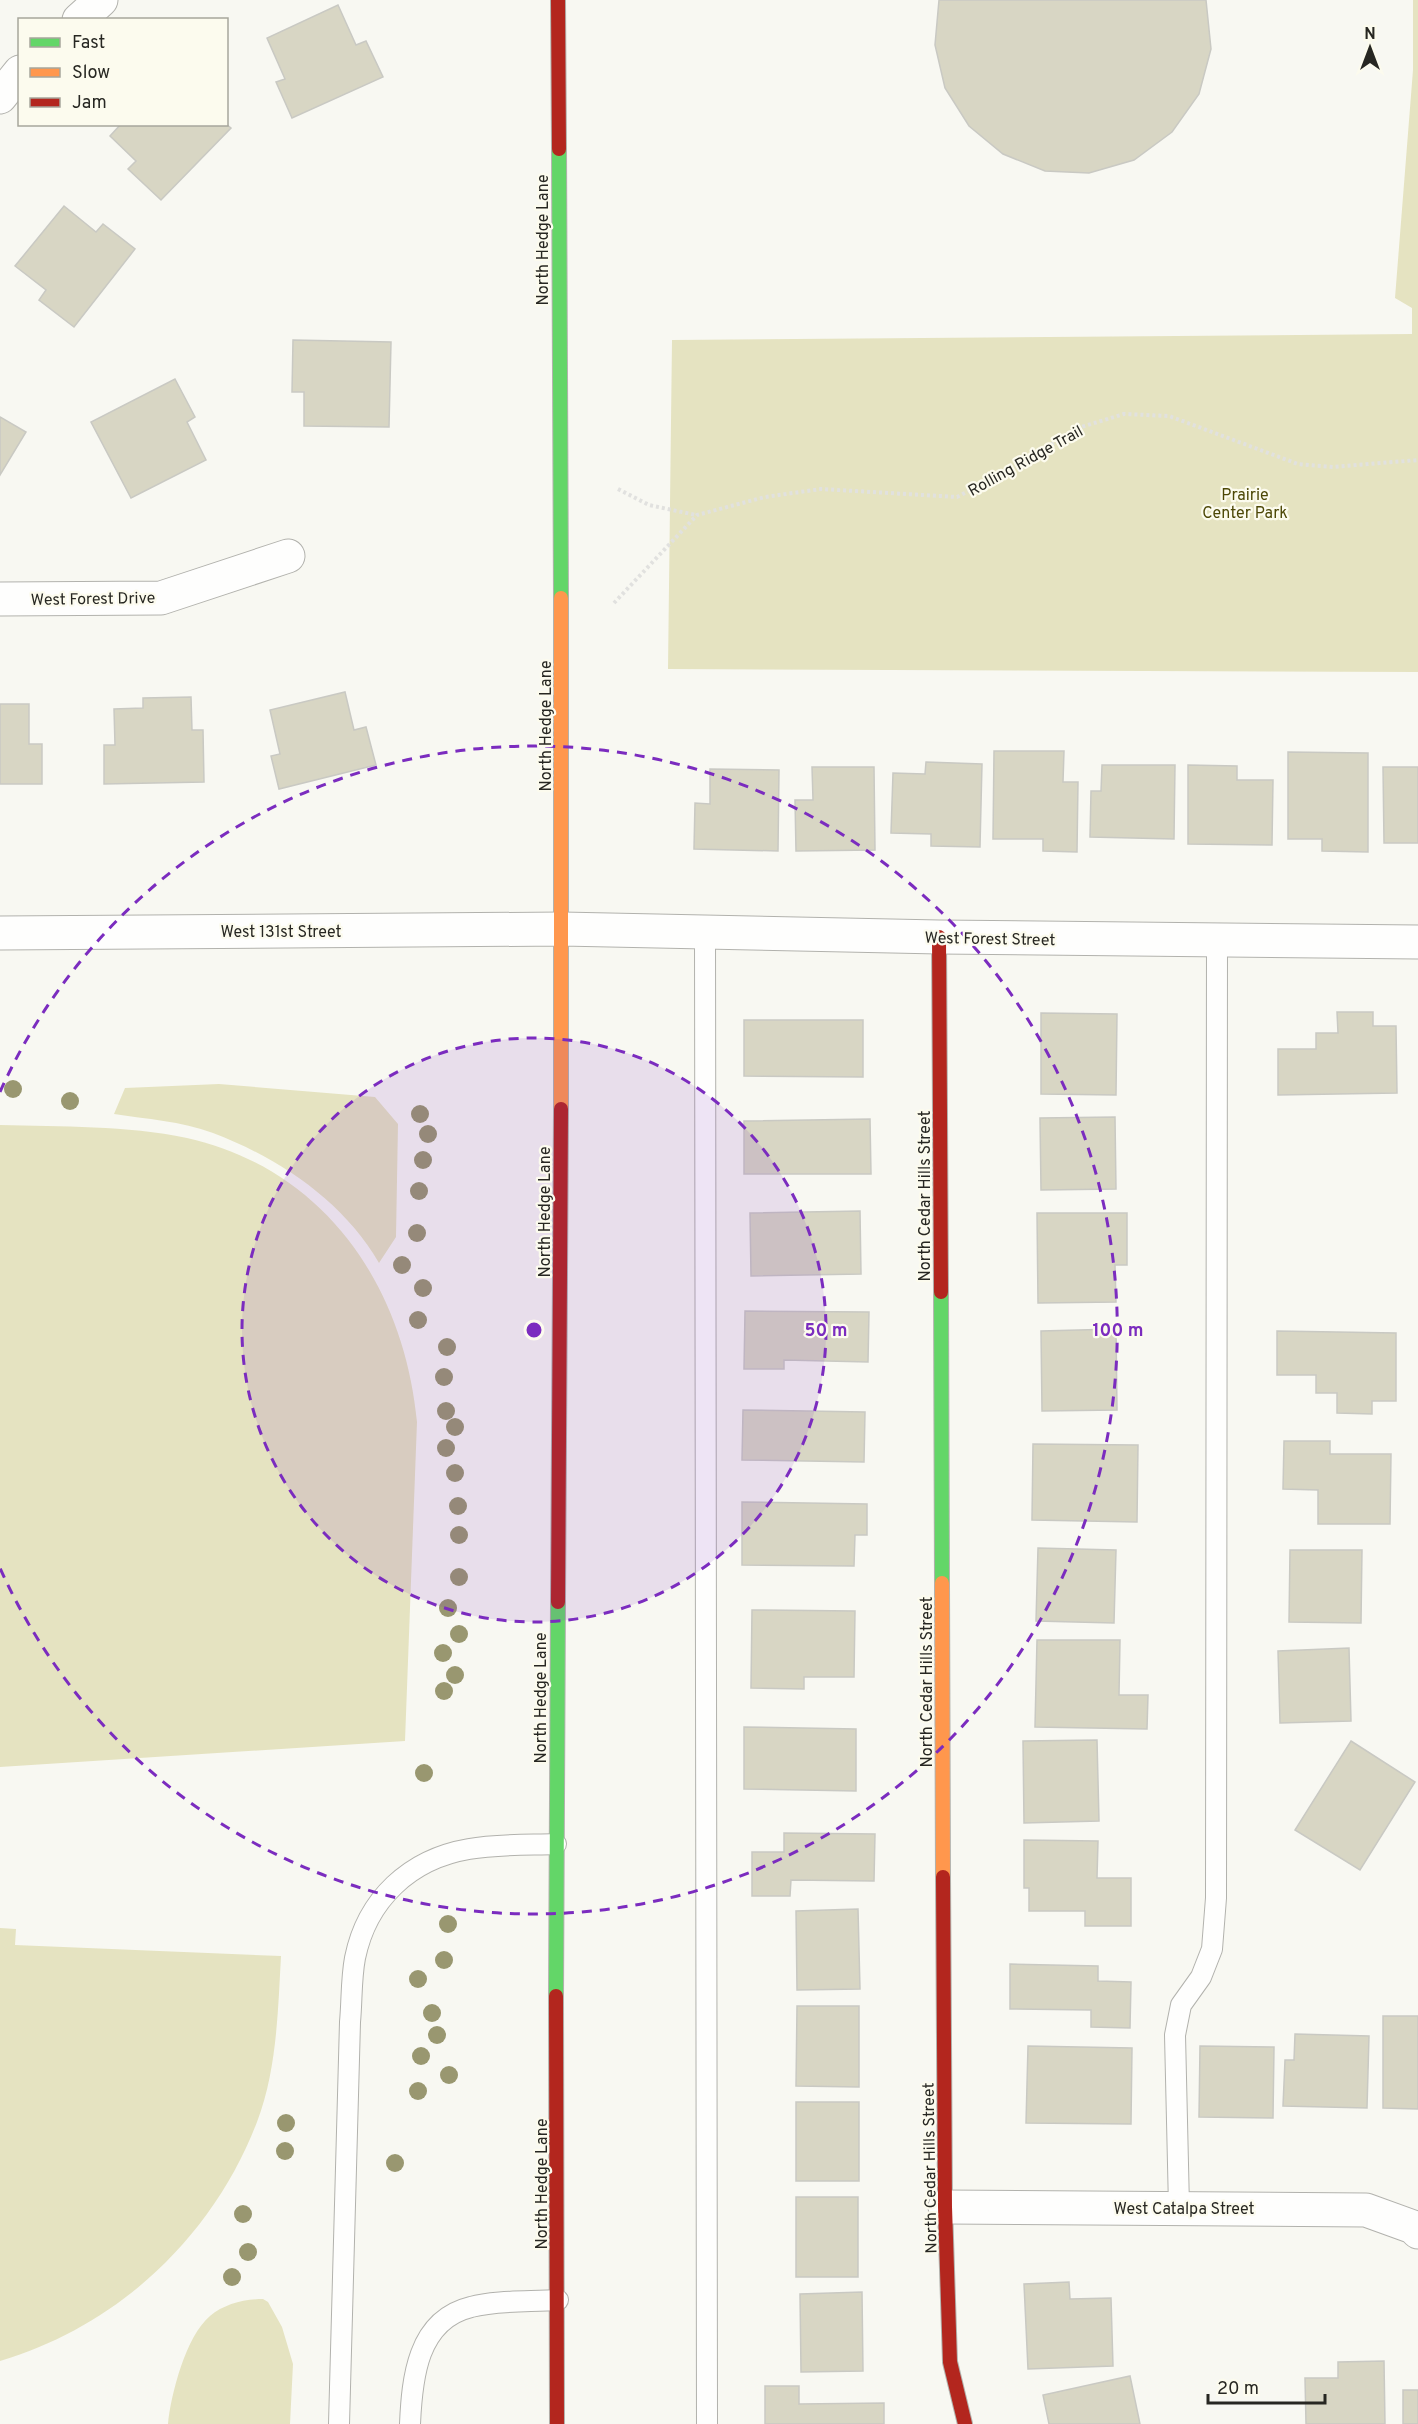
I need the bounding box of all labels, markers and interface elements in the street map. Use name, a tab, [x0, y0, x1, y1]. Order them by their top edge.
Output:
legend	[18, 18, 228, 126]
north arrow	[1340, 18, 1400, 78]
text: N	[1364, 25, 1376, 45]
text: Fast	[72, 32, 105, 55]
text: Slow	[72, 62, 110, 85]
text: Jam	[72, 92, 107, 115]
street label: North Hedge Lane	[534, 174, 554, 306]
street label: Rolling Ridge Trail	[965, 422, 1087, 502]
park label: Prairie Center Park	[1202, 486, 1288, 524]
street label: West Forest Drive	[31, 589, 156, 611]
street label: North Hedge Lane	[537, 660, 557, 792]
street label: West 131st Street	[220, 923, 342, 943]
street label: West Forest Street	[924, 929, 1056, 951]
street label: North Cedar Hills Street	[916, 1110, 936, 1282]
street label: North Hedge Lane	[536, 1146, 556, 1278]
centre of rings	[524, 1320, 544, 1340]
text: 50 m	[804, 1320, 848, 1343]
text: 100 m	[1092, 1320, 1144, 1343]
street label: North Cedar Hills Street	[918, 1596, 938, 1768]
street label: North Hedge Lane	[532, 1632, 552, 1764]
street label: North Cedar Hills Street	[920, 2082, 942, 2254]
street label: North Hedge Lane	[533, 2118, 553, 2250]
street label: West Catalpa Street	[1113, 2200, 1255, 2220]
scale bar	[1208, 2367, 1325, 2405]
text: 20 m	[1217, 2378, 1259, 2401]

